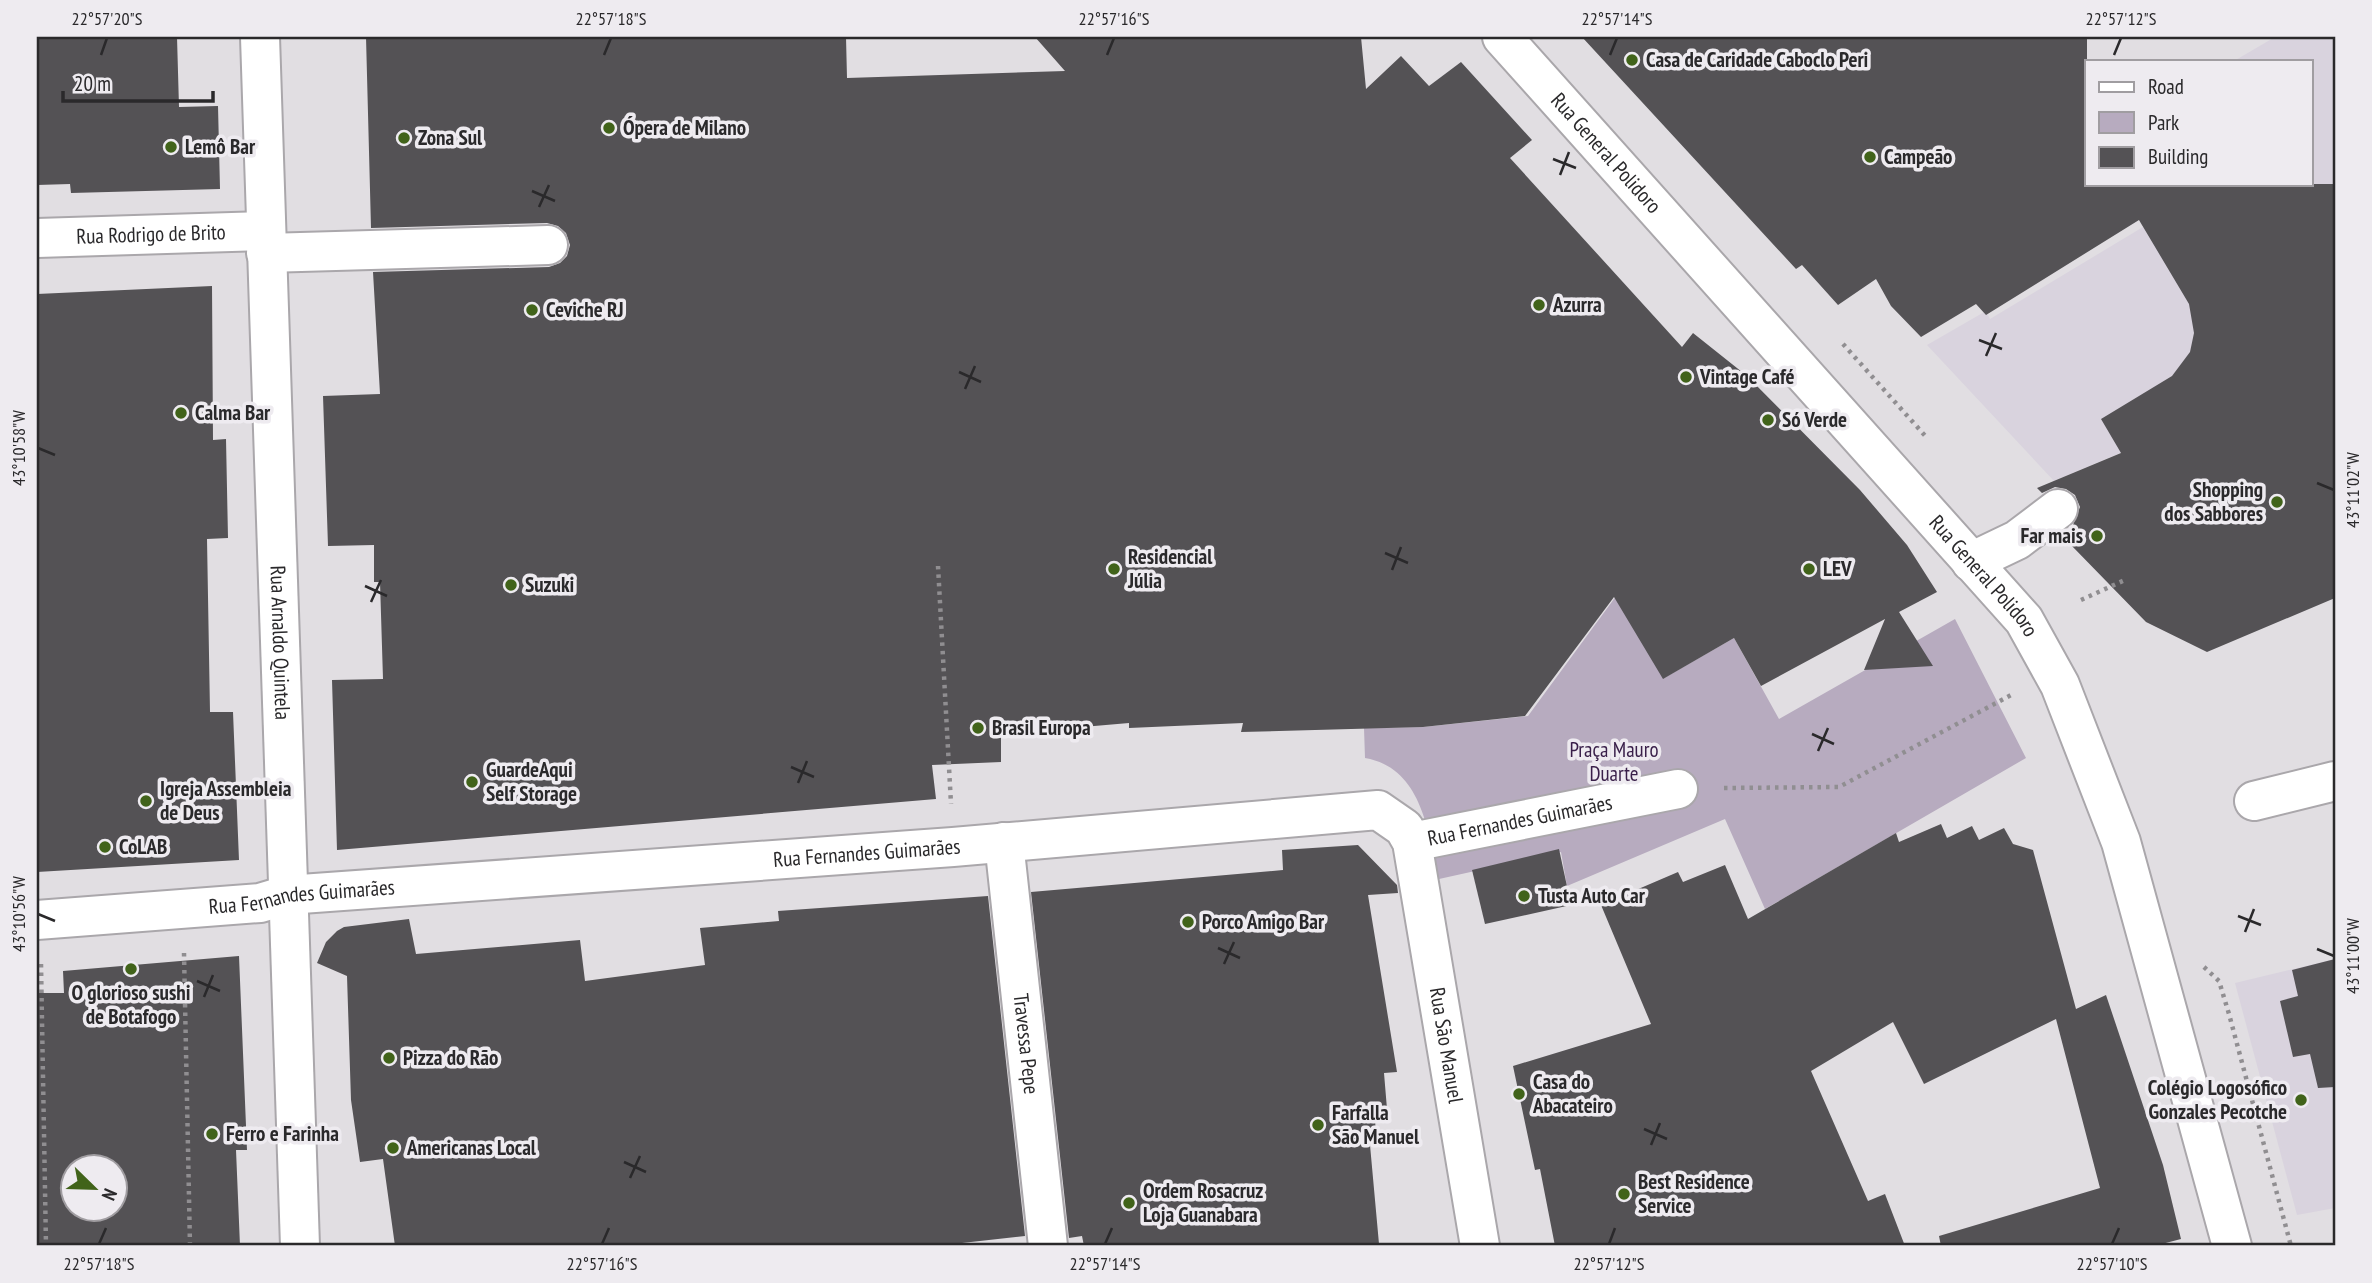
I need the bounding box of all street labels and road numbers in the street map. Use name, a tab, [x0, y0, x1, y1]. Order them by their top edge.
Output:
street label: Rua General Polidoro	[1545, 87, 1668, 219]
street label: Rua Rodrigo de Brito	[76, 218, 226, 250]
street label: Rua General Polidoro	[1924, 509, 2044, 641]
street label: Rua Arnaldo Quintela	[264, 565, 297, 720]
street label: Rua Fernandes Guimarães	[1425, 788, 1614, 852]
street label: Rua Fernandes Guimarães	[772, 832, 961, 873]
street label: Rua Fernandes Guimarães	[208, 873, 396, 920]
street label: Rua São Manuel	[1424, 985, 1470, 1105]
street label: Travessa Pepe	[1008, 992, 1045, 1095]

